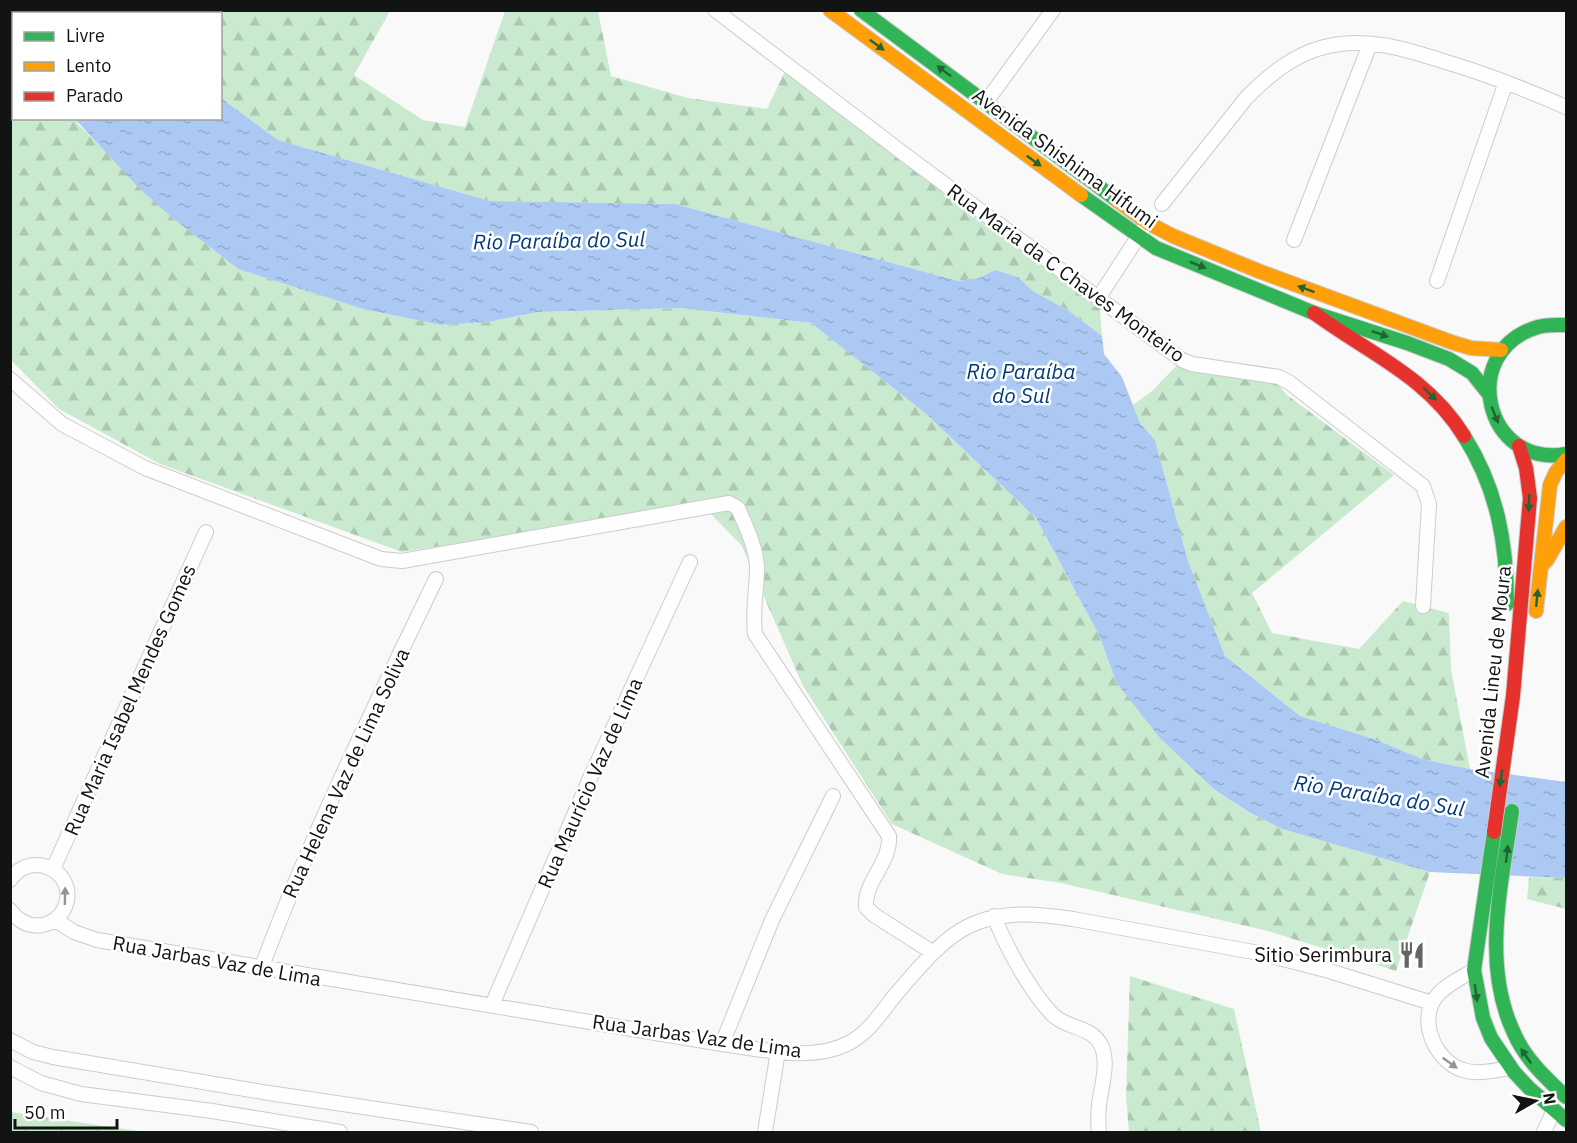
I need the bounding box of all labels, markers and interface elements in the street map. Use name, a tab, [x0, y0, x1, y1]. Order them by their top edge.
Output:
legend	[12, 12, 222, 120]
text: Livre	[66, 24, 105, 47]
one-way arrow	[869, 39, 885, 51]
text: Lento	[66, 54, 111, 77]
one-way arrow	[936, 65, 952, 77]
street label: Avenida Shishima Hifumi	[967, 81, 1163, 234]
text: Parado	[66, 84, 123, 107]
one-way arrow	[1025, 155, 1041, 167]
street label: Rua Maria da C Chaves Monteiro	[942, 177, 1191, 368]
water label: Rio Paraíba do Sul	[473, 224, 646, 255]
one-way arrow	[1189, 260, 1207, 270]
one-way arrow	[1297, 283, 1315, 293]
one-way arrow	[1371, 330, 1389, 339]
water label: Rio Paraíba do Sul	[967, 357, 1075, 409]
one-way arrow	[1423, 387, 1438, 401]
one-way arrow	[1491, 406, 1500, 424]
one-way arrow	[1524, 493, 1533, 512]
street label: Rua Maria Isabel Mendes Gomes	[57, 560, 202, 840]
street label: Avenida Lineu de Moura	[1468, 564, 1517, 780]
one-way arrow	[1532, 588, 1542, 607]
street label: Rua Helena Vaz de Lima Soliva	[276, 643, 416, 902]
street label: Rua Maurício Vaz de Lima	[531, 673, 648, 892]
water label: Rio Paraíba do Sul	[1292, 768, 1467, 822]
one-way arrow	[1497, 769, 1506, 788]
one-way arrow	[1502, 845, 1511, 864]
one-way arrow	[61, 886, 70, 905]
street label: Rua Jarbas Vaz de Lima	[111, 929, 324, 992]
restaurant icon: Sitio Serimbura	[1397, 940, 1427, 970]
place label: Sitio Serimbura	[1254, 941, 1392, 968]
one-way arrow	[1472, 984, 1481, 1003]
street label: Rua Jarbas Vaz de Lima	[591, 1007, 804, 1064]
one-way arrow	[1520, 1048, 1532, 1064]
one-way arrow	[1443, 1056, 1458, 1068]
north arrow	[1505, 1071, 1565, 1131]
text: N	[1539, 1091, 1561, 1106]
scale bar	[15, 1092, 117, 1130]
text: 50 m	[24, 1101, 66, 1124]

